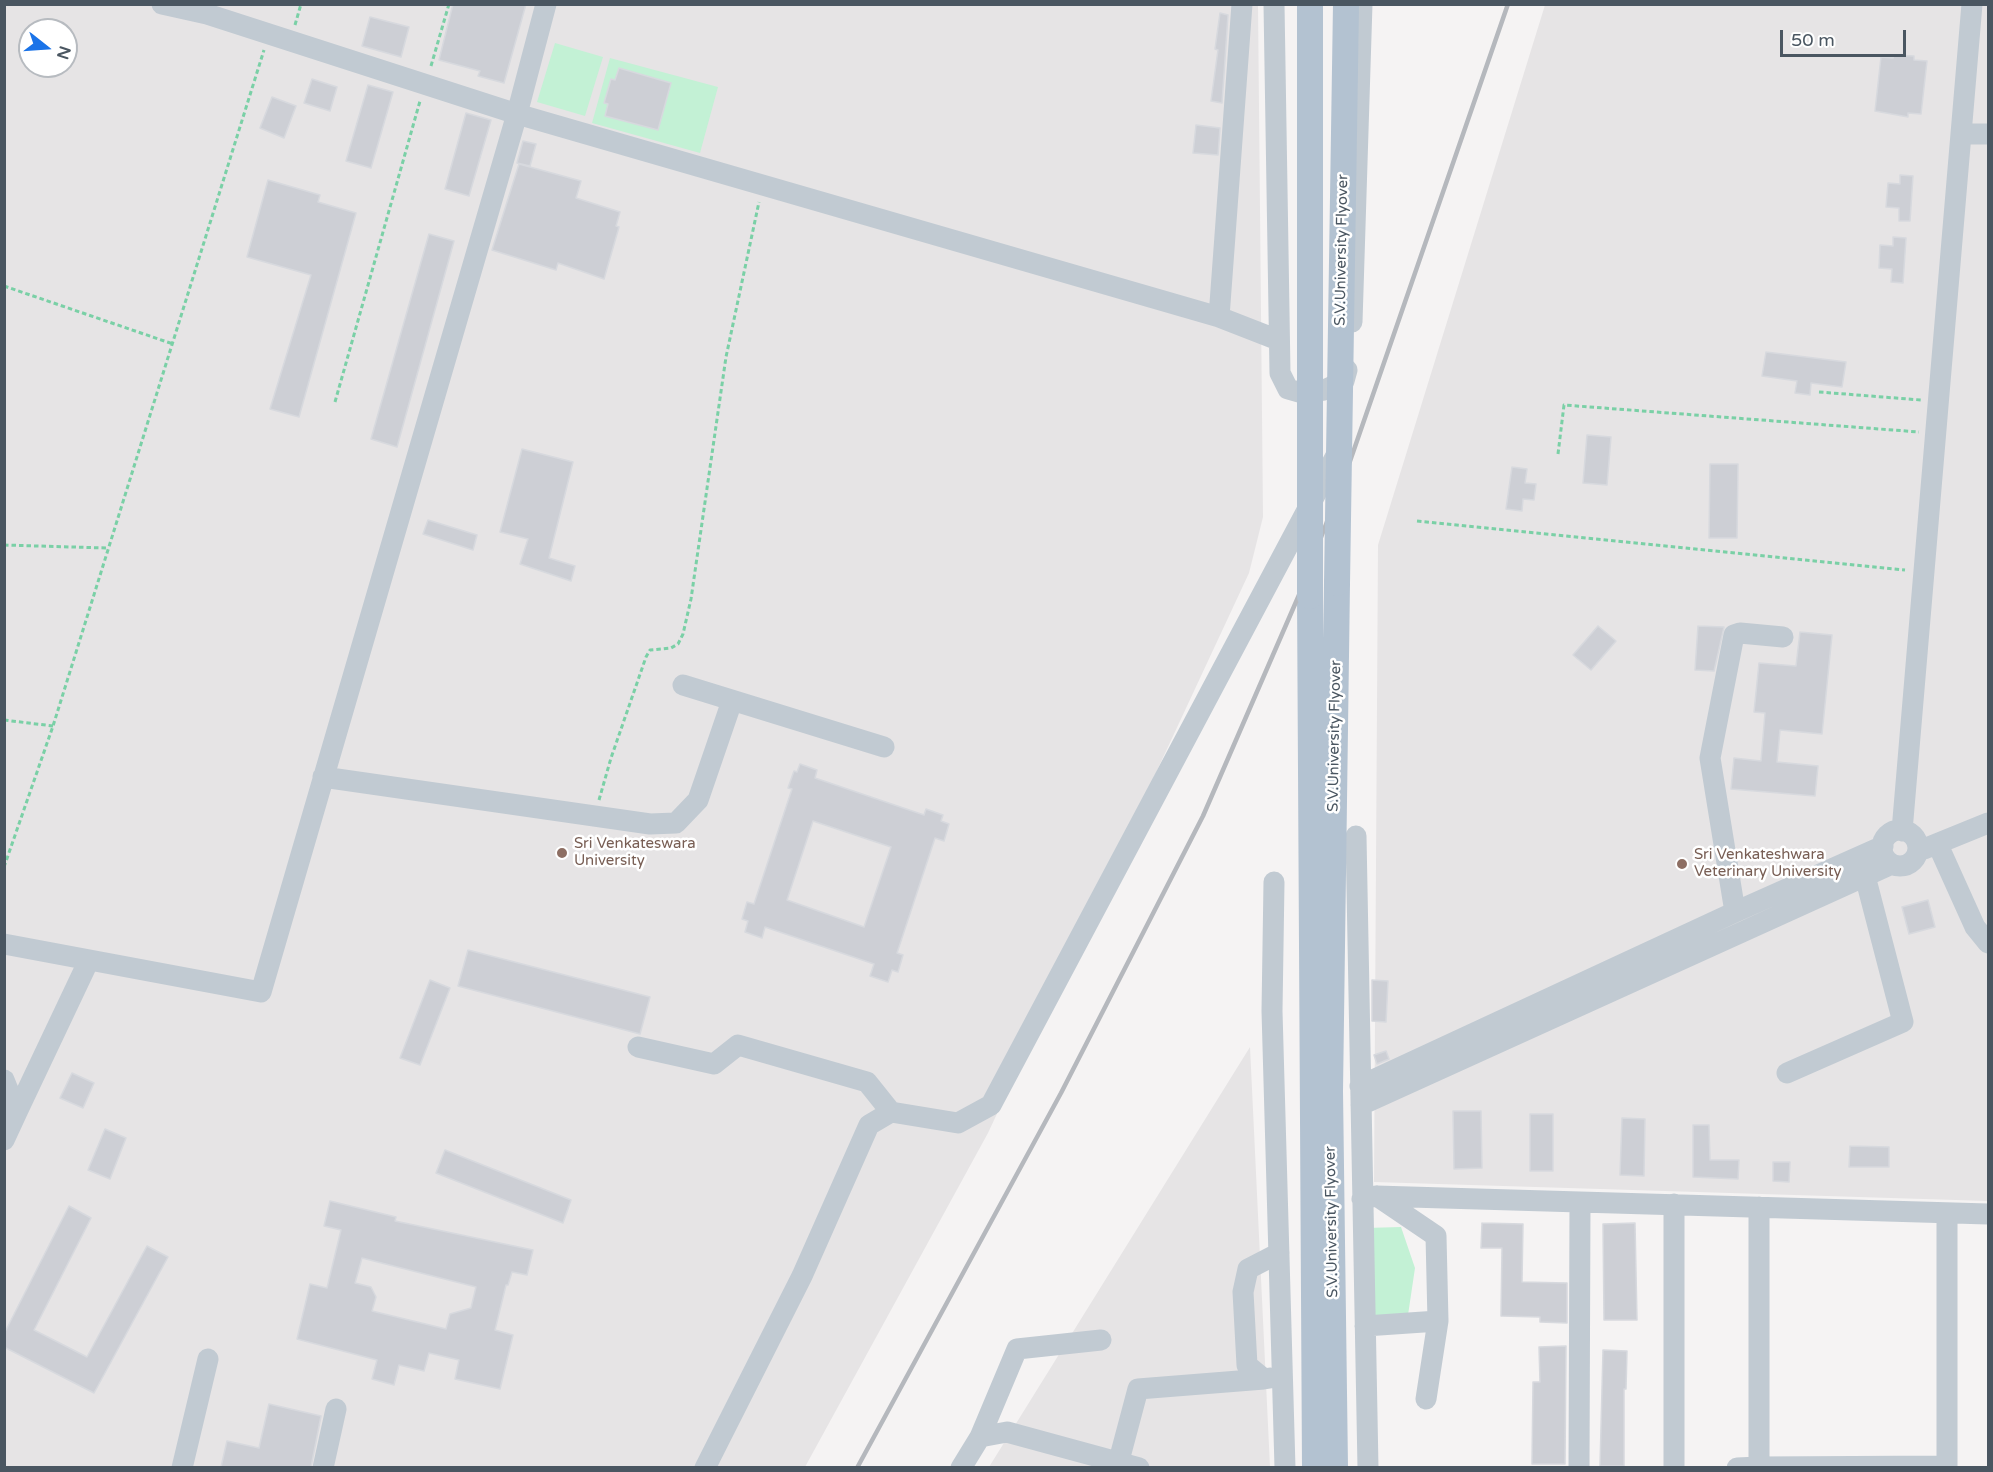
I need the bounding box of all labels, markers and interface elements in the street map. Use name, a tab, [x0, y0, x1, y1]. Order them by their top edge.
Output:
north arrow	[18, 18, 78, 78]
scale bar	[1783, 18, 1909, 56]
text: 50 m	[1791, 29, 1835, 51]
text: N	[52, 44, 75, 62]
street label: S.V.University Flyover	[1332, 174, 1352, 326]
street label: S.V.University Flyover	[1325, 660, 1345, 812]
place label: Sri Venkateswara University	[574, 835, 696, 870]
marker: Sri Venkateswara University	[555, 846, 569, 860]
place label: Sri Venkateshwara Veterinary University	[1694, 846, 1842, 881]
marker: Sri Venkateshwara Veterinary University	[1675, 857, 1689, 871]
street label: S.V.University Flyover	[1322, 1146, 1342, 1298]

